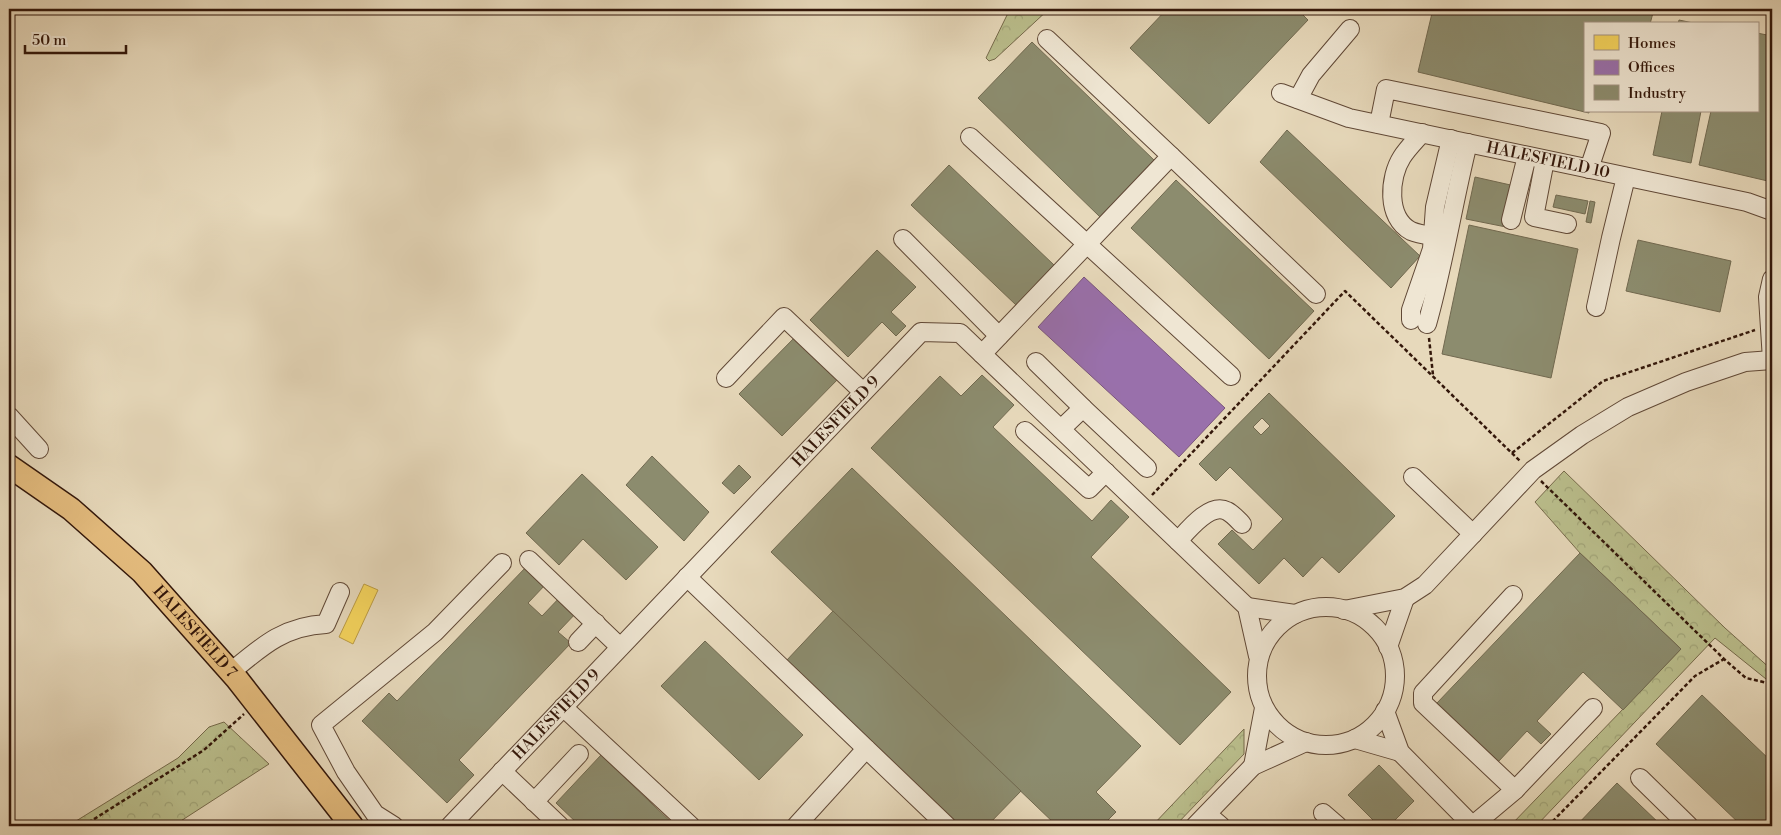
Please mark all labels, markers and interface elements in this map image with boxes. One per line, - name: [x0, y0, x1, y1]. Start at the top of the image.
- scale bar: [25, 22, 126, 54]
- legend: [1584, 22, 1758, 112]
- text: 50 m: [32, 31, 66, 50]
- text: Homes: [1628, 34, 1676, 53]
- text: Offices: [1628, 58, 1675, 77]
- text: Industry: [1628, 84, 1687, 103]
- street label: HALESFIELD 10: [1485, 137, 1612, 183]
- street label: HALESFIELD 9: [788, 371, 884, 471]
- street label: HALESFIELD 7: [149, 581, 241, 682]
- street label: HALESFIELD 9: [508, 665, 605, 764]

